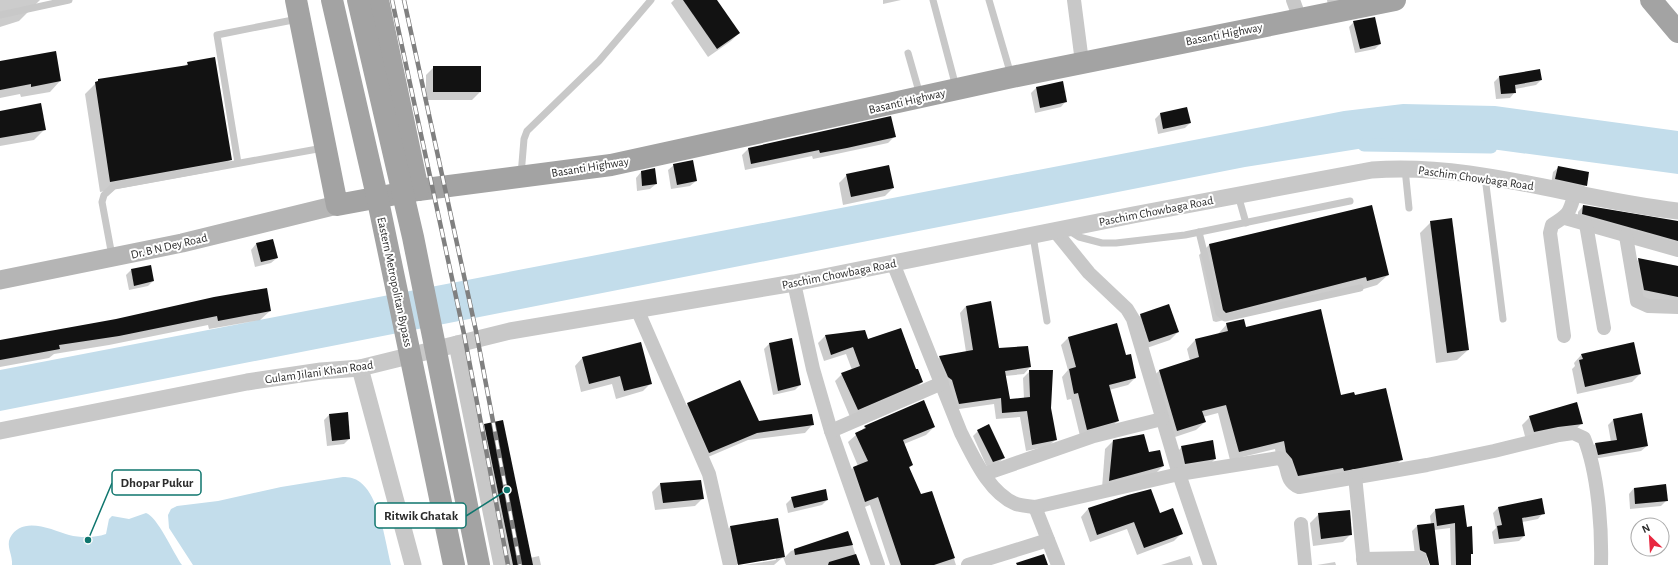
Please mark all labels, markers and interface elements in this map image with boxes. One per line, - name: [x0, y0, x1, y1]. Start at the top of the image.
- street label: Basanti Highway: [1185, 21, 1264, 48]
- street label: Basanti Highway: [868, 86, 947, 117]
- street label: Basanti Highway: [550, 155, 630, 180]
- street label: Paschim Chowbaga Road: [1418, 164, 1534, 192]
- street label: Paschim Chowbaga Road: [1098, 194, 1214, 228]
- street label: Eastern Metropolitan Bypass: [374, 216, 415, 348]
- street label: Dr. B N Dey Road: [130, 231, 209, 262]
- street label: Paschim Chowbaga Road: [781, 257, 897, 291]
- street label: Gulam Jilani Khan Road: [264, 358, 374, 386]
- callout: Dhopar Pukur: [112, 470, 201, 495]
- text: Dhopar Pukur: [121, 477, 194, 490]
- callout: Ritwik Ghatak: [375, 503, 466, 528]
- text: Ritwik Ghatak: [384, 510, 459, 523]
- north arrow: [1630, 517, 1670, 557]
- text: N: [1640, 522, 1652, 535]

